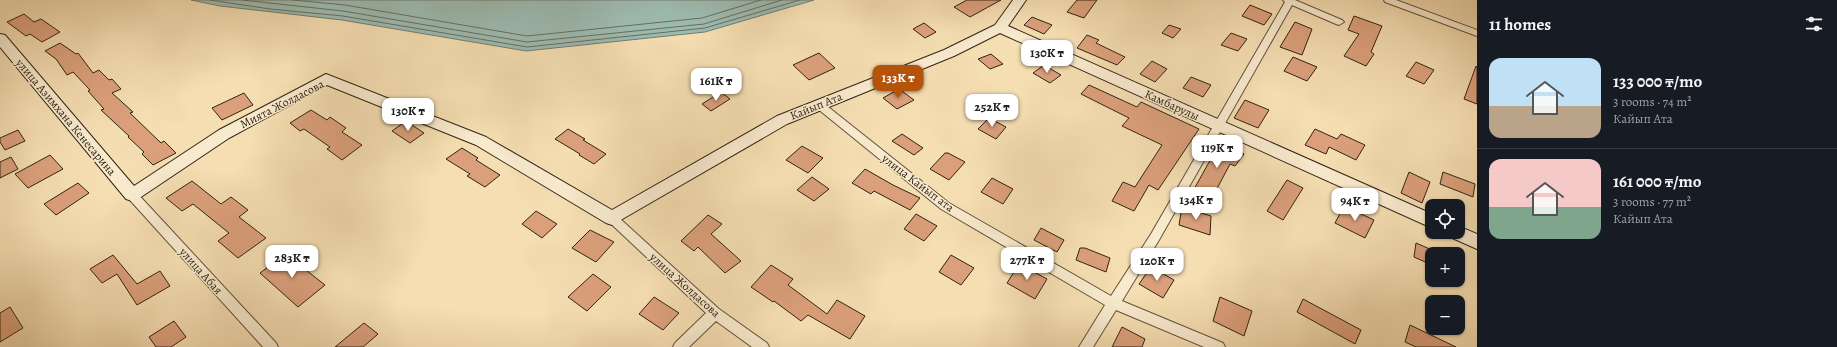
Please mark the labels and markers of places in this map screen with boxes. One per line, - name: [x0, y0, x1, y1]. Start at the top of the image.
- pin: 130K ₸: [1014, 40, 1080, 74]
- pin: 133K ₸: [865, 65, 931, 99]
- pin: 161K ₸: [683, 68, 749, 102]
- pin: 252K ₸: [959, 94, 1025, 128]
- pin: 130K ₸: [375, 98, 441, 132]
- pin: 119K ₸: [1184, 135, 1250, 169]
- pin: 134K ₸: [1163, 187, 1229, 221]
- pin: 94K ₸: [1327, 188, 1383, 222]
- pin: 283K ₸: [259, 245, 325, 279]
- pin: 277K ₸: [994, 247, 1060, 281]
- pin: 120K ₸: [1124, 248, 1190, 282]

